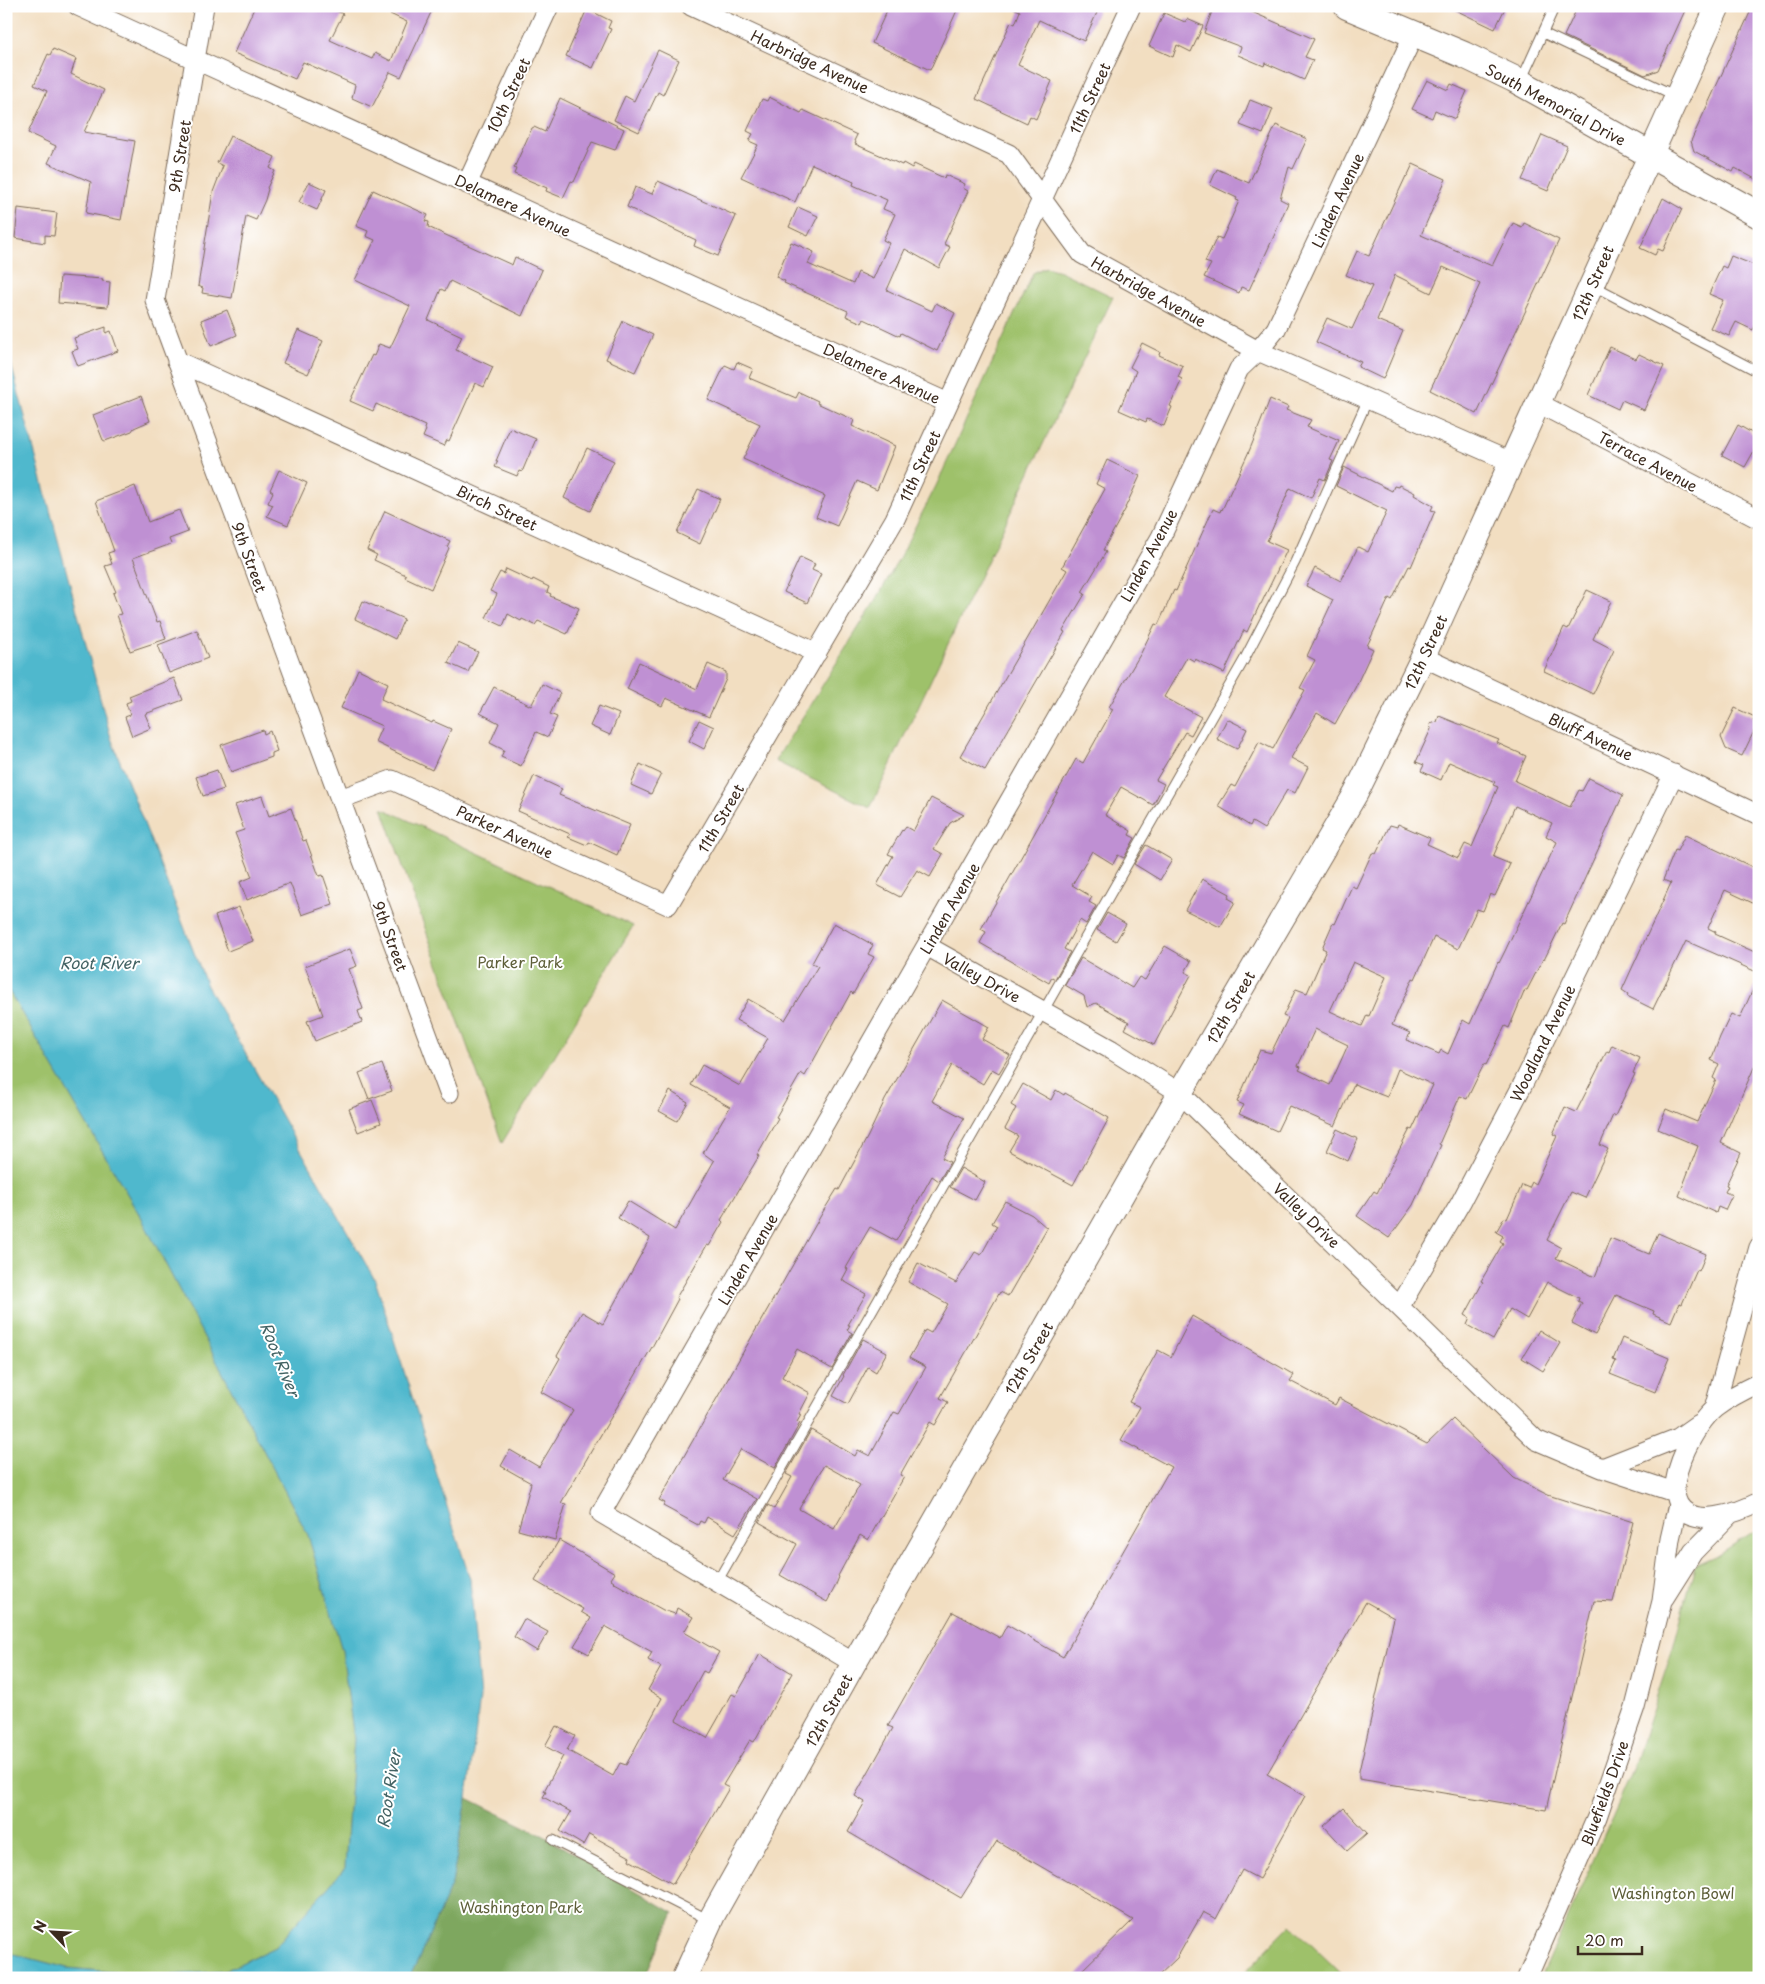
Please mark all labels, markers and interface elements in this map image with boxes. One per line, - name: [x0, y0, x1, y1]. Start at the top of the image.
- street label: Harbridge Avenue: [747, 24, 873, 98]
- street label: 10th Street: [481, 54, 535, 136]
- street label: South Memorial Drive: [1482, 57, 1630, 151]
- street label: 11th Street: [1062, 58, 1116, 138]
- street label: 9th Street: [162, 118, 196, 194]
- street label: Linden Avenue: [1305, 149, 1369, 251]
- street label: Delamere Avenue: [451, 168, 575, 242]
- street label: 12th Street: [1565, 241, 1619, 325]
- street label: Harbridge Avenue: [1087, 250, 1211, 332]
- street label: Delamere Avenue: [820, 337, 944, 409]
- street label: Terrace Avenue: [1594, 425, 1702, 497]
- street label: 11th Street: [892, 426, 946, 506]
- street label: Birch Street: [453, 478, 541, 536]
- street label: Linden Avenue: [1114, 504, 1182, 606]
- street label: 9th Street: [227, 519, 273, 595]
- street label: 12th Street: [1398, 611, 1452, 693]
- street label: Bluff Avenue: [1545, 706, 1637, 766]
- street label: 11th Street: [691, 779, 749, 857]
- street label: Parker Avenue: [453, 799, 557, 863]
- street label: Linden Avenue: [913, 858, 985, 958]
- street label: 9th Street: [368, 898, 414, 974]
- street label: Valley Drive: [939, 946, 1025, 1008]
- water label: Root River: [60, 950, 141, 974]
- park label: Parker Park: [477, 950, 563, 973]
- street label: 12th Street: [1200, 966, 1260, 1048]
- street label: Woodland Avenue: [1504, 980, 1580, 1106]
- street label: Valley Drive: [1268, 1177, 1346, 1253]
- street label: Linden Avenue: [711, 1209, 783, 1309]
- street label: 12th Street: [998, 1317, 1058, 1399]
- water label: Root River: [255, 1318, 308, 1402]
- street label: 12th Street: [798, 1669, 858, 1751]
- street label: Bluefields Drive: [1574, 1737, 1634, 1849]
- water label: Root River: [370, 1746, 406, 1830]
- park label: Washington Bowl: [1611, 1881, 1735, 1904]
- park label: Washington Park: [460, 1895, 582, 1918]
- north arrow: [28, 1906, 78, 1956]
- text: N: [28, 1917, 52, 1936]
- scale bar: [1578, 1924, 1641, 1956]
- text: 20 m: [1585, 1928, 1624, 1951]

